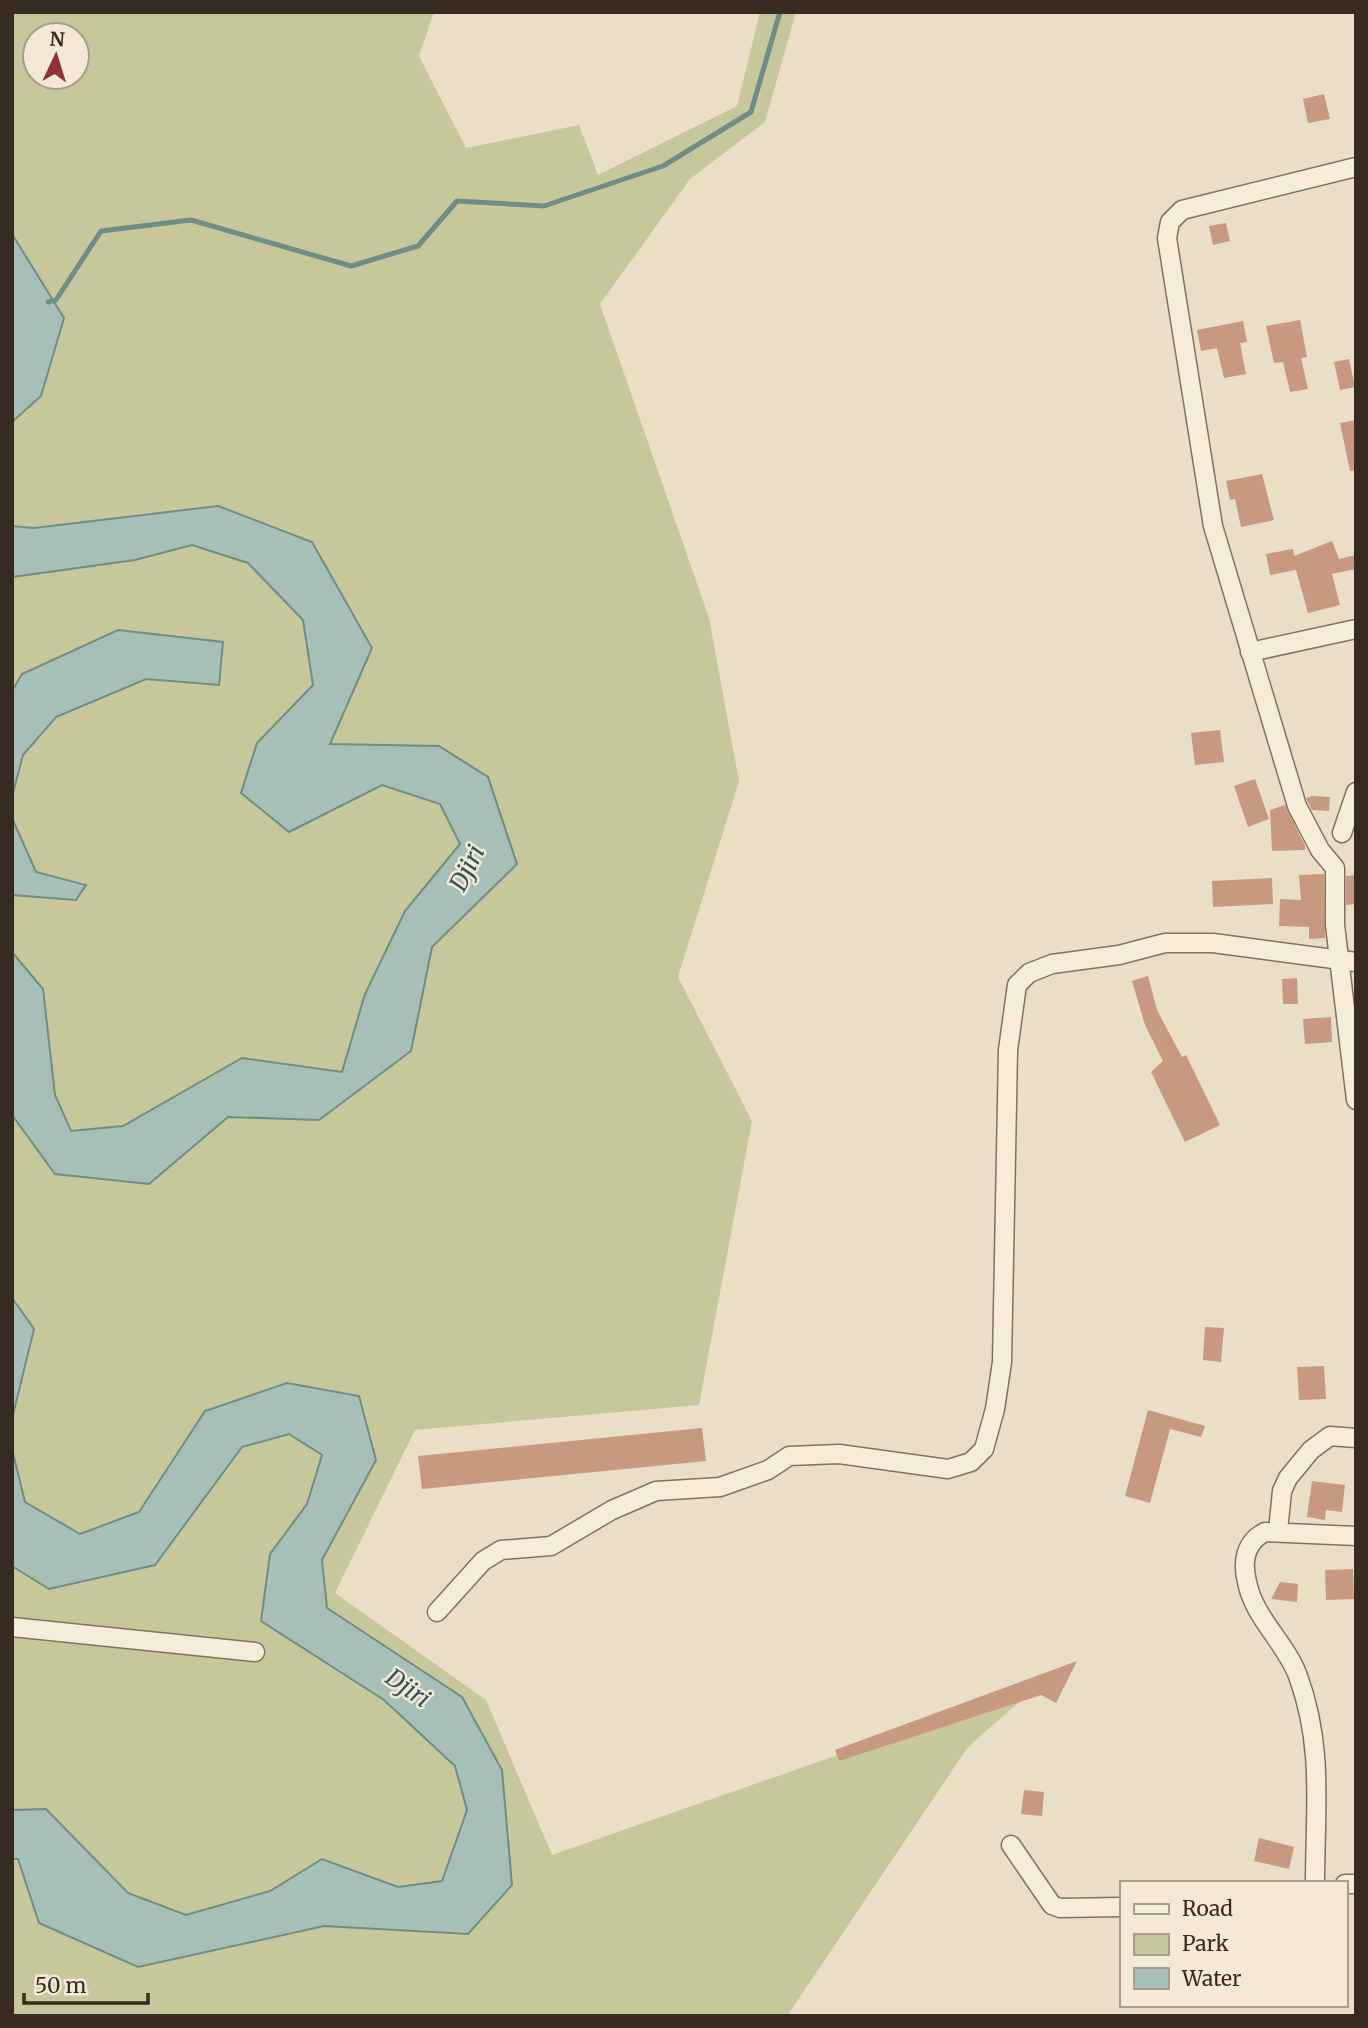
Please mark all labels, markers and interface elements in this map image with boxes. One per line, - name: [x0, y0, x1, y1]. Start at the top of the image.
- north arrow: [21, 21, 91, 91]
- text: N: [49, 27, 66, 52]
- water label: Djiri: [442, 840, 492, 897]
- water label: Djiri: [379, 1661, 436, 1714]
- legend: [1120, 1881, 1347, 2007]
- text: Road: [1182, 1895, 1233, 1922]
- text: Park: [1182, 1930, 1229, 1957]
- scale bar: [24, 1962, 149, 2006]
- text: Water: [1181, 1965, 1241, 1992]
- text: 50 m: [35, 1972, 86, 1999]

